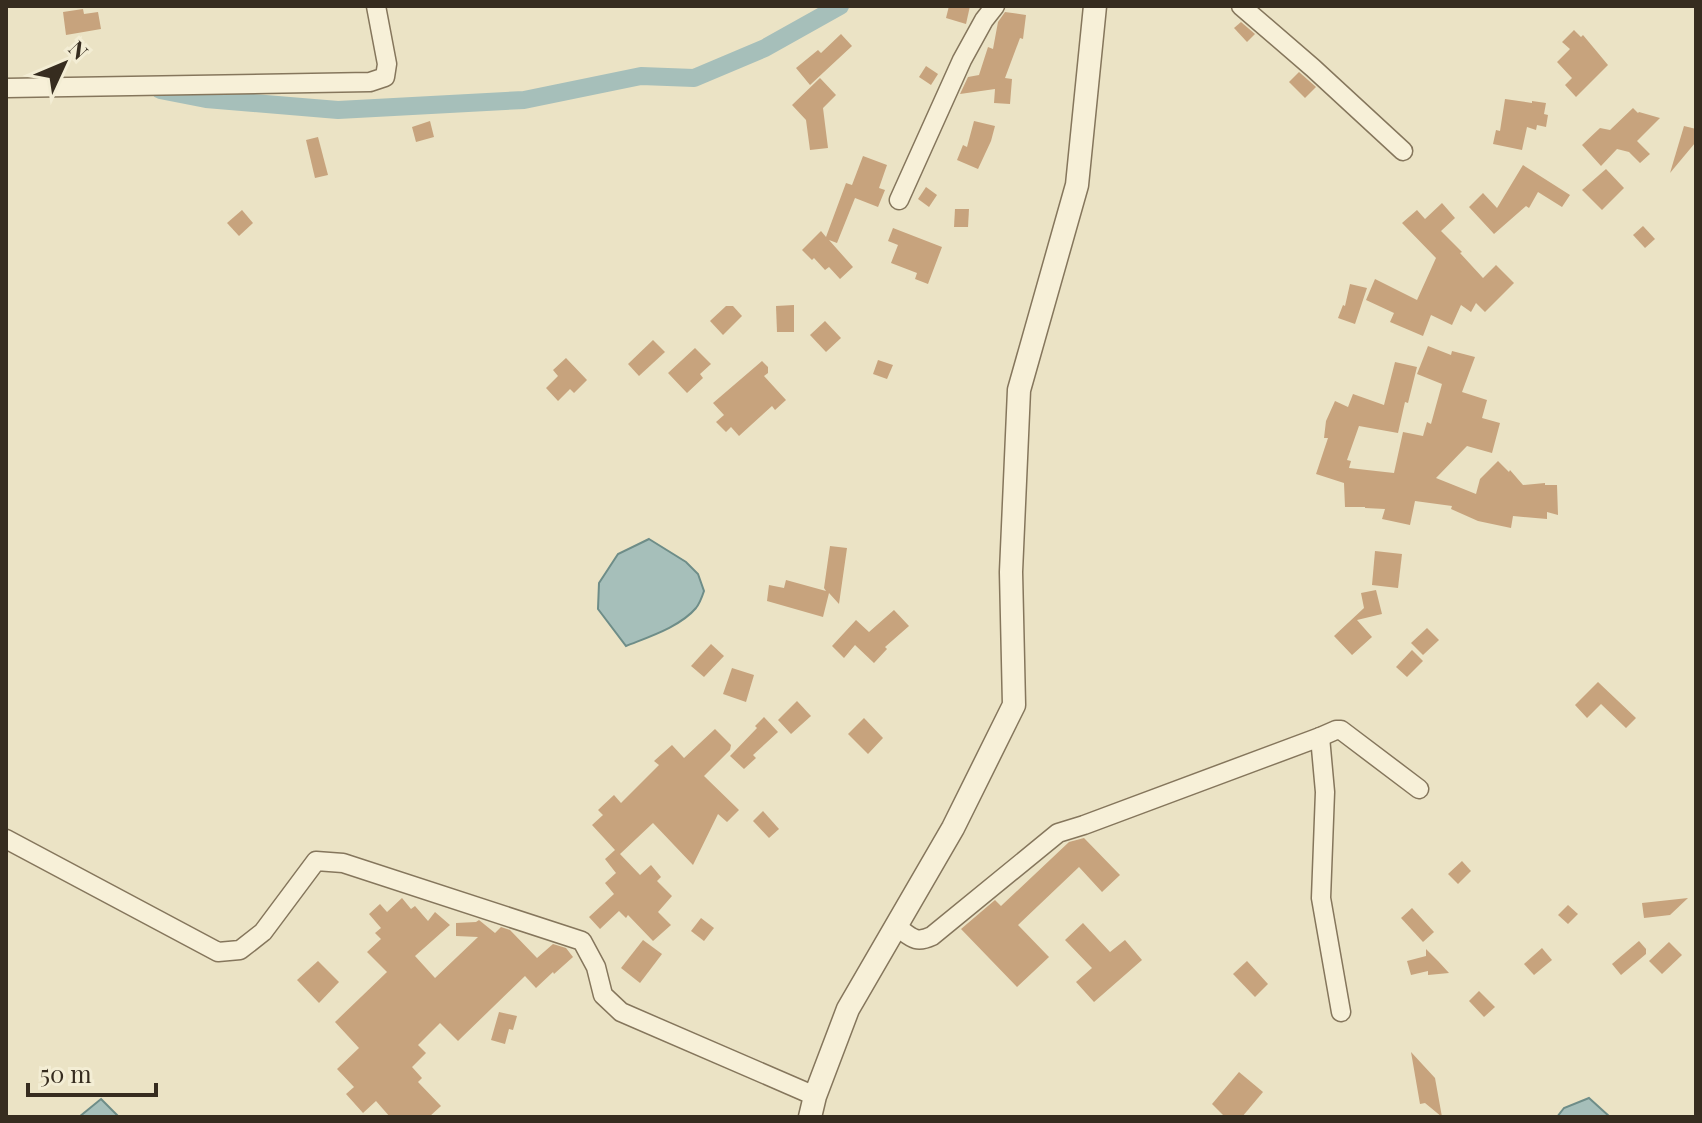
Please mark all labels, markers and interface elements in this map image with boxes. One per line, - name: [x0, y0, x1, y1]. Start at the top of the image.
- north arrow: [24, 24, 104, 104]
- text: N: [63, 33, 95, 66]
- scale bar: [28, 1047, 156, 1097]
- text: 50 m: [40, 1057, 92, 1089]

